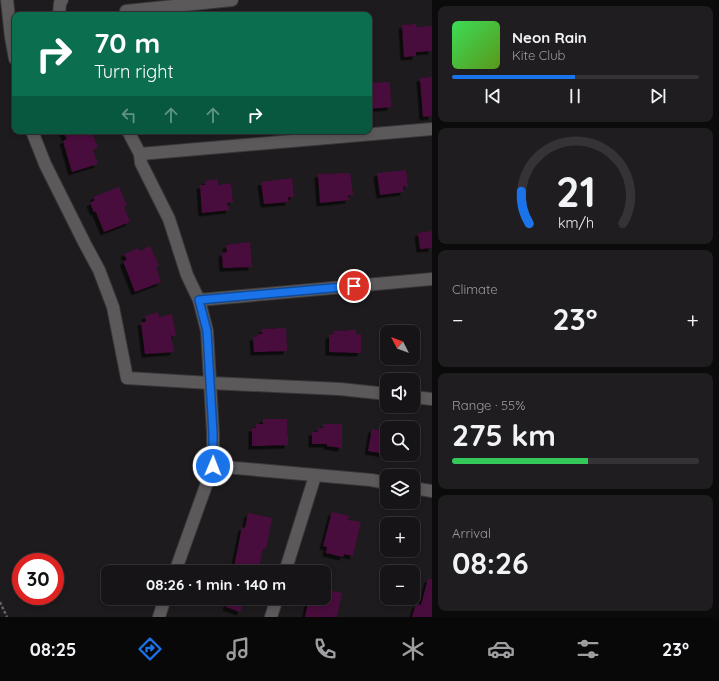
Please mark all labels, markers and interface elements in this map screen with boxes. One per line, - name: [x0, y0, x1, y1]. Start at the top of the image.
- text: 70 m: [94, 25, 160, 60]
- icon: right: [28, 28, 80, 80]
- text: Neon Rain: [512, 28, 587, 47]
- text: Kite Club: [512, 47, 565, 63]
- text: Turn right: [94, 60, 174, 83]
- icon: previous: [482, 85, 504, 107]
- icon: pause: [564, 85, 586, 107]
- icon: next: [647, 85, 669, 107]
- icon: left: [118, 104, 140, 126]
- icon: ahead: [160, 104, 182, 126]
- icon: ahead: [202, 104, 224, 126]
- icon: right: [244, 104, 266, 126]
- text: 21: [556, 165, 595, 217]
- text: km/h: [557, 214, 594, 232]
- pin: [337, 269, 371, 303]
- icon: arrive: [343, 275, 365, 297]
- text: Climate: [452, 281, 498, 297]
- text: 23°: [553, 300, 598, 338]
- text: −: [452, 306, 463, 334]
- text: +: [687, 306, 699, 334]
- north arrow: [380, 325, 420, 365]
- map controls: [380, 325, 420, 605]
- button: sound: [380, 373, 420, 413]
- text: Range · 55%: [452, 397, 525, 413]
- text: 275 km: [452, 416, 556, 454]
- button: search: [380, 421, 420, 461]
- position arrow: [192, 445, 234, 487]
- button: layers: [380, 469, 420, 509]
- button: +: [380, 517, 420, 557]
- text: Arrival: [452, 525, 491, 541]
- text: 08:26: [452, 544, 529, 582]
- speed limit sign: 30: [12, 553, 64, 605]
- button: −: [380, 565, 420, 605]
- text: 08:26 · 1 min · 140 m: [146, 575, 286, 594]
- icon: directions: [136, 635, 164, 663]
- icon: music: [224, 635, 252, 663]
- icon: phone: [311, 635, 339, 663]
- icon: climate: [399, 635, 427, 663]
- icon: car: [487, 635, 515, 663]
- icon: filters: [574, 635, 602, 663]
- text: 08:25: [30, 638, 76, 661]
- text: 23°: [662, 638, 689, 661]

